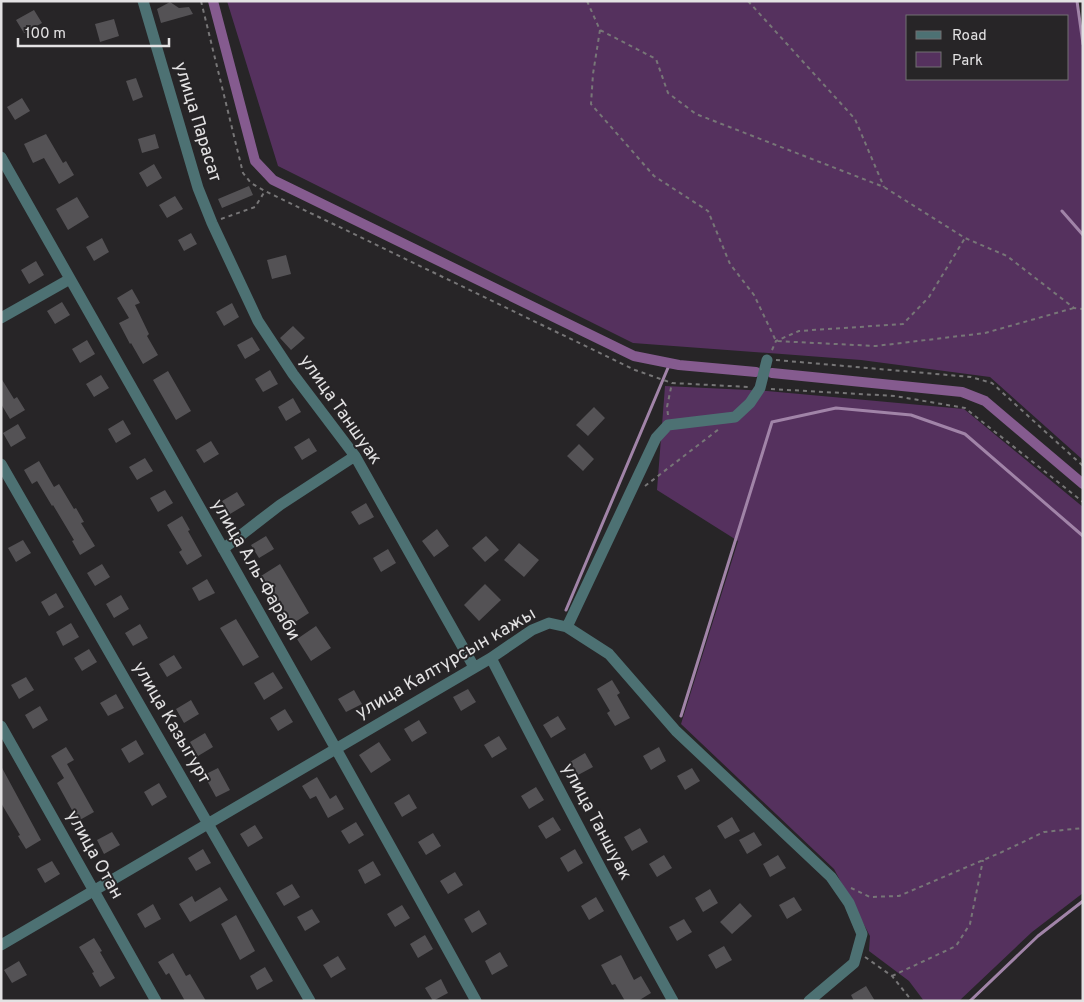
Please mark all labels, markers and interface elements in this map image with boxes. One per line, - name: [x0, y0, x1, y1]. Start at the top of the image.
- scale bar: [18, 15, 169, 47]
- legend: [906, 15, 1069, 80]
- text: 100 m: [25, 25, 66, 44]
- text: Road: [952, 27, 987, 46]
- text: Park: [952, 52, 983, 71]
- street label: улица Парасат: [168, 59, 226, 185]
- street label: улица Таншуак: [294, 351, 386, 469]
- street label: улица Аль-Фараби: [205, 495, 305, 645]
- street label: улица Калтурсын кажы: [352, 603, 540, 725]
- street label: улица Казыгурт: [127, 658, 215, 788]
- street label: улица Таншуак: [556, 760, 636, 884]
- street label: улица Отан: [60, 807, 128, 903]

